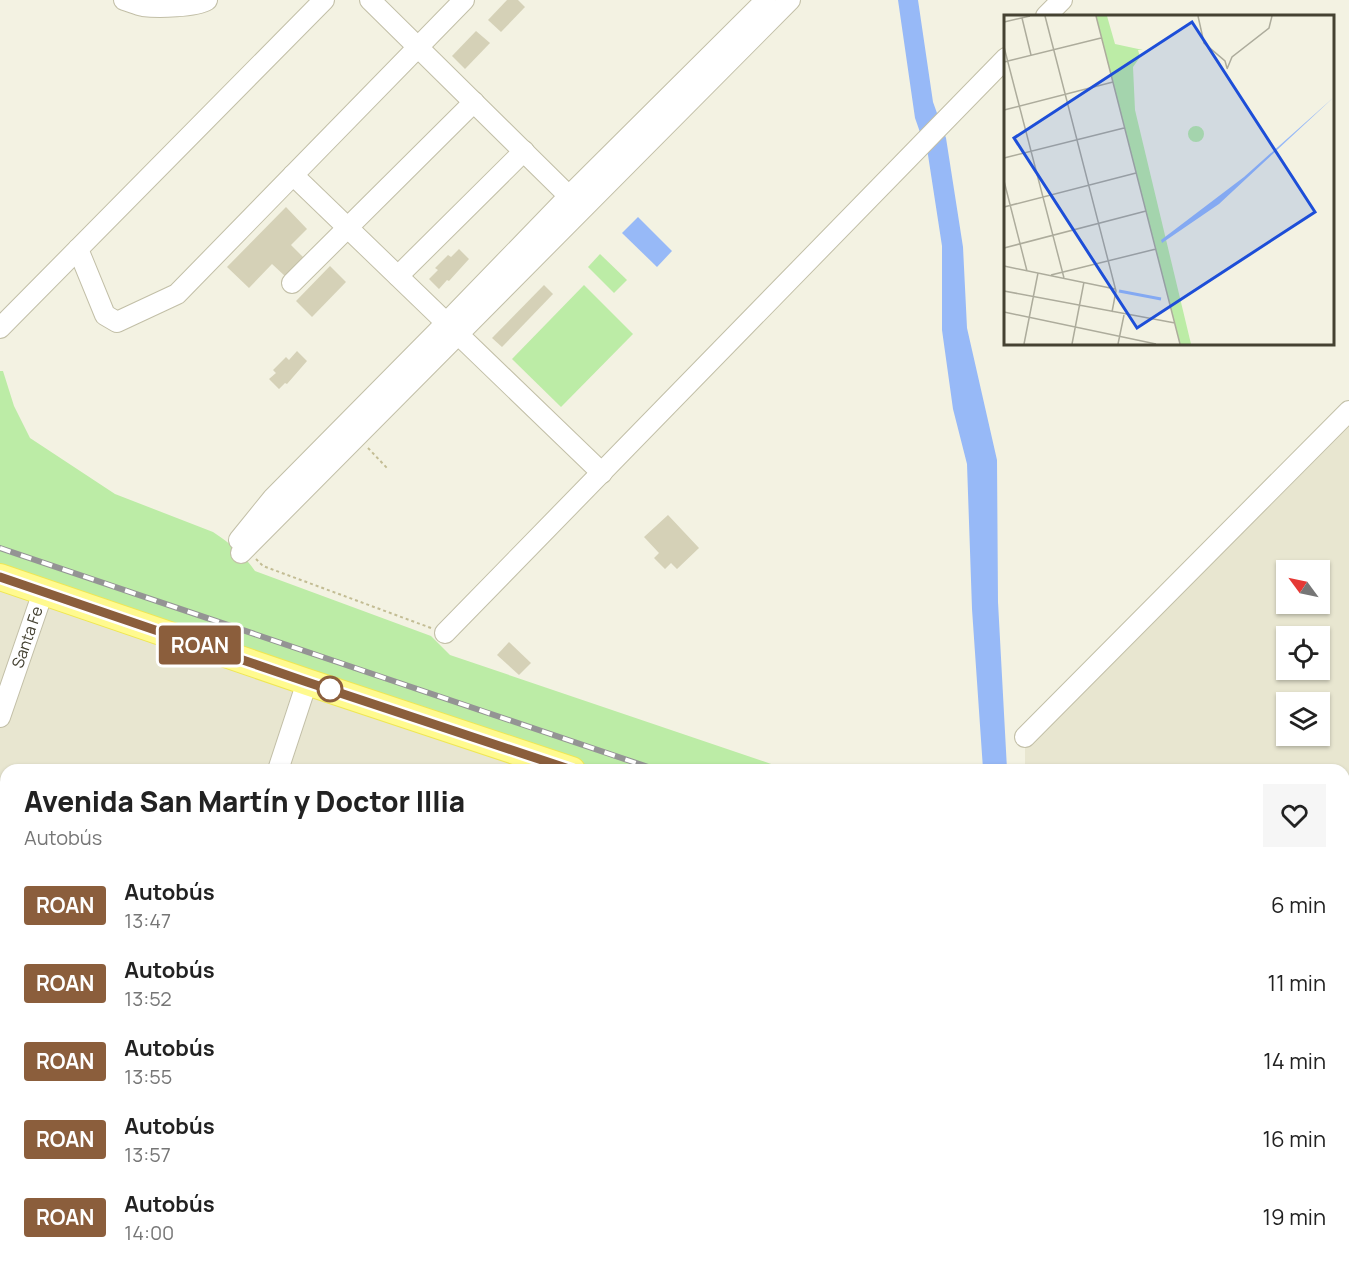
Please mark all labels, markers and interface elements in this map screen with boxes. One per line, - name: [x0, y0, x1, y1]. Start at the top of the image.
- inset map: [1004, 15, 1334, 345]
- north arrow: [1276, 560, 1330, 614]
- map controls: [1276, 560, 1330, 746]
- street label: Santa Fe: [6, 603, 48, 671]
- line badge: ROAN: [158, 626, 242, 664]
- button: locate: [1276, 626, 1330, 680]
- text: ROAN: [171, 631, 229, 659]
- unlabelled marker: [317, 676, 343, 702]
- button: layers: [1276, 692, 1330, 746]
- text: Avenida San Martín y Doctor Illia: [24, 782, 465, 820]
- button: heart: [1263, 784, 1326, 847]
- text: Autobús: [24, 824, 102, 851]
- text: Autobús: [124, 877, 215, 907]
- text: 6 min: [1271, 890, 1326, 920]
- text: ROAN: [36, 891, 94, 919]
- text: 13:47: [124, 907, 171, 934]
- text: Autobús: [124, 955, 215, 985]
- text: 11 min: [1268, 968, 1326, 998]
- text: ROAN: [36, 969, 94, 997]
- text: 13:52: [124, 985, 172, 1012]
- text: Autobús: [124, 1033, 215, 1063]
- text: 14 min: [1263, 1046, 1326, 1076]
- text: ROAN: [36, 1047, 94, 1075]
- text: 13:55: [124, 1063, 172, 1090]
- text: Autobús: [124, 1111, 215, 1141]
- text: 16 min: [1263, 1124, 1326, 1154]
- text: ROAN: [36, 1125, 94, 1153]
- text: 13:57: [124, 1141, 171, 1168]
- text: Autobús: [124, 1189, 215, 1219]
- text: 19 min: [1263, 1202, 1326, 1232]
- text: ROAN: [36, 1203, 94, 1231]
- text: 14:00: [124, 1219, 174, 1246]

